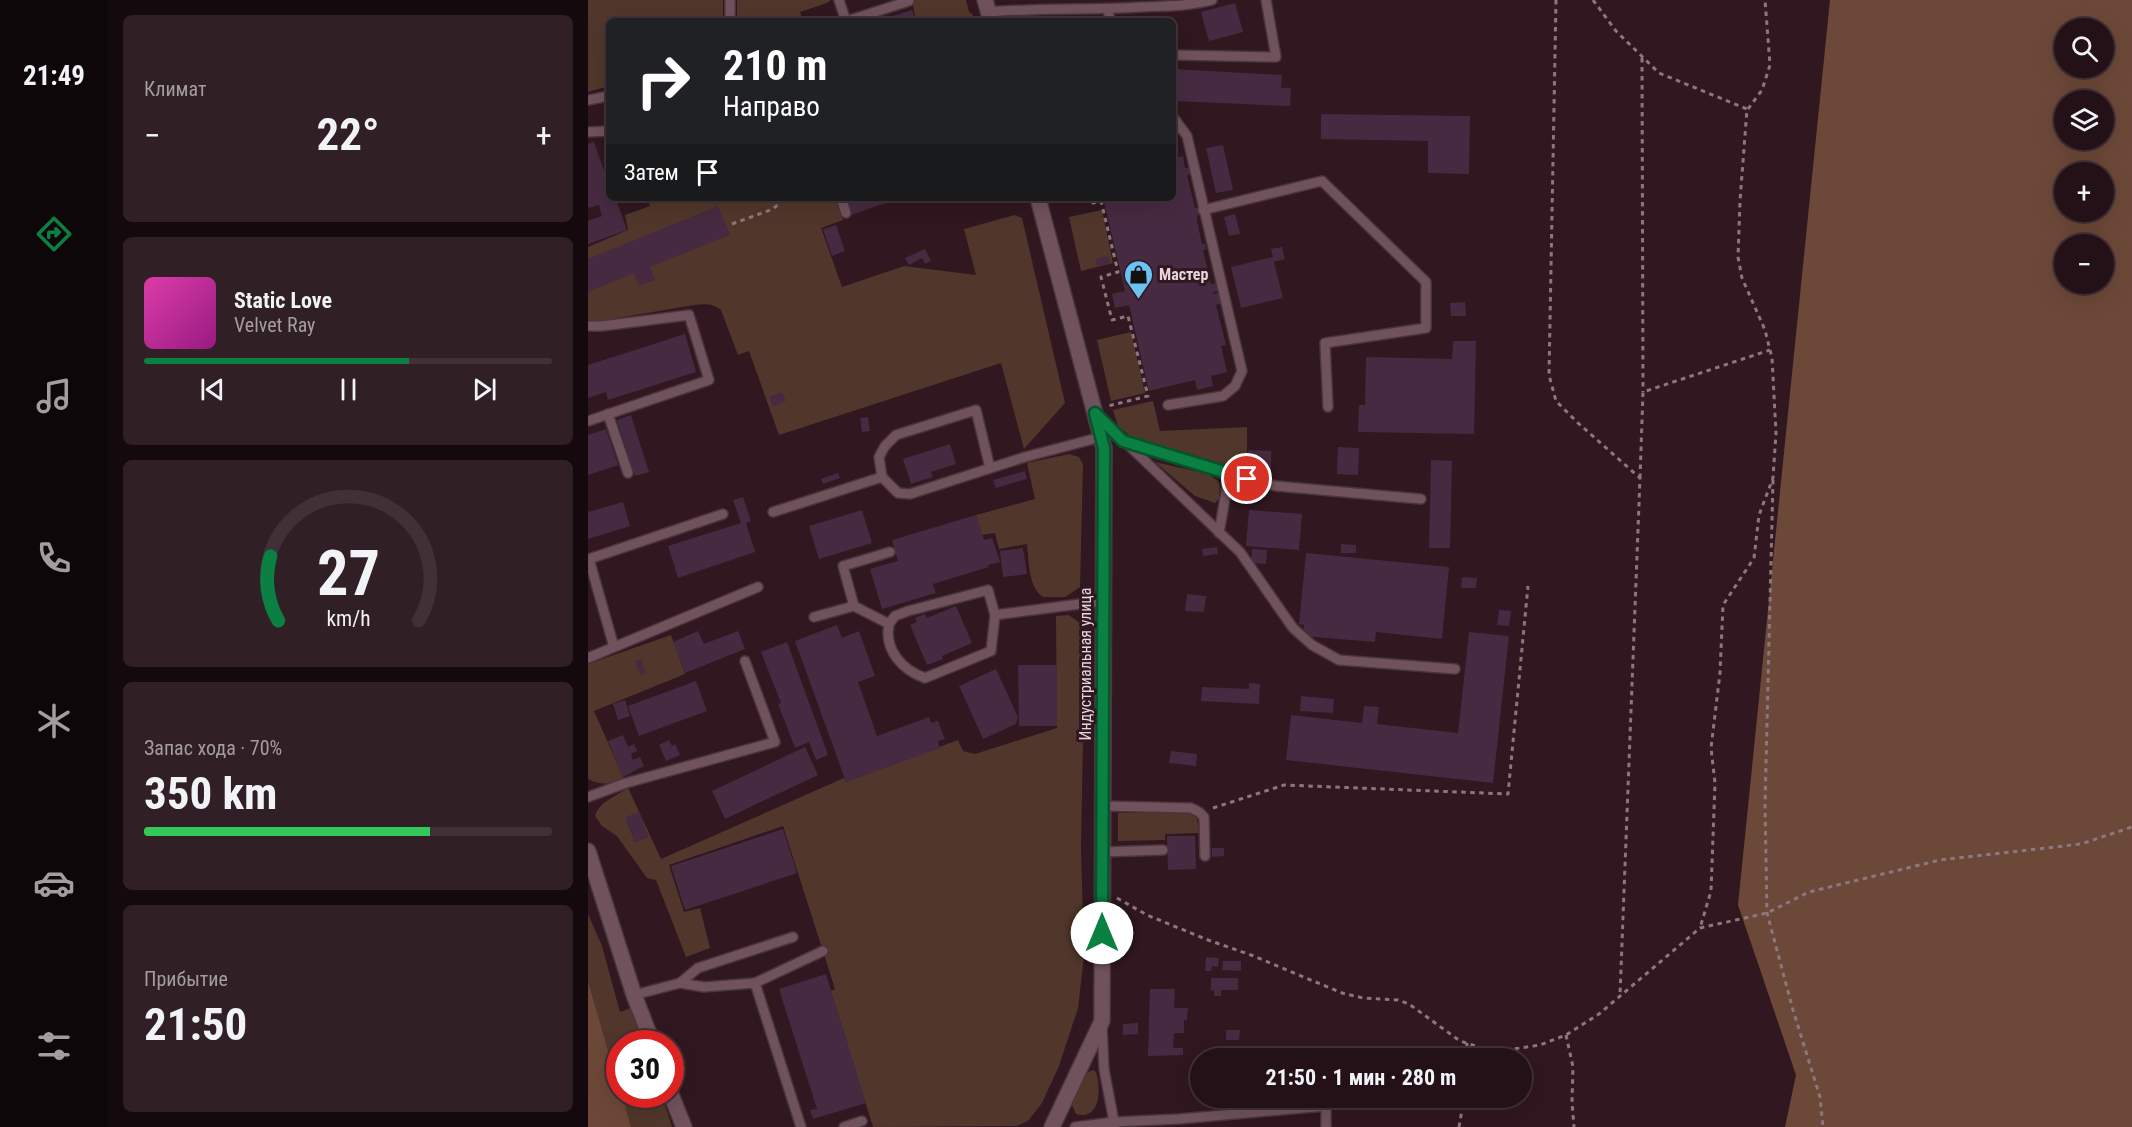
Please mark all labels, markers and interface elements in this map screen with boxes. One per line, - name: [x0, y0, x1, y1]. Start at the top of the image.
- map controls: [2054, 18, 2114, 294]
- button: search: [2054, 18, 2114, 78]
- text: 210 m: [723, 41, 828, 90]
- icon: right: [624, 42, 702, 120]
- text: 21:49: [23, 60, 85, 92]
- text: Климат: [144, 77, 206, 101]
- button: layers: [2054, 90, 2114, 150]
- text: Направо: [723, 91, 820, 123]
- text: 22°: [317, 108, 380, 161]
- text: −: [144, 116, 161, 155]
- text: +: [536, 116, 552, 155]
- icon: arrive: [691, 156, 724, 189]
- text: Затем: [624, 160, 679, 185]
- button: +: [2054, 162, 2114, 222]
- icon: directions: [33, 213, 75, 255]
- button: −: [2054, 234, 2114, 294]
- shop icon: Мастер: [1122, 258, 1154, 300]
- place label: Мастер: [1159, 265, 1208, 284]
- text: Static Love: [234, 288, 332, 313]
- text: Velvet Ray: [234, 313, 315, 337]
- icon: previous: [196, 373, 229, 406]
- icon: pause: [332, 373, 365, 406]
- icon: next: [468, 373, 501, 406]
- icon: music: [33, 375, 75, 417]
- pin: [1221, 453, 1272, 504]
- icon: arrive: [1230, 462, 1263, 495]
- icon: phone: [33, 537, 75, 579]
- text: 27: [316, 537, 380, 610]
- street label: Индустриальная улица: [1076, 588, 1095, 740]
- text: km/h: [326, 606, 370, 631]
- icon: climate: [33, 700, 75, 742]
- text: Запас хода · 70%: [144, 736, 282, 760]
- text: 350 km: [144, 767, 277, 820]
- icon: car: [33, 862, 75, 904]
- position arrow: [1070, 901, 1134, 965]
- text: Прибытие: [144, 967, 228, 991]
- text: 21:50: [144, 998, 247, 1051]
- icon: filters: [33, 1025, 75, 1067]
- speed limit sign: 30: [606, 1030, 684, 1108]
- text: 21:50 · 1 мин · 280 m: [1266, 1065, 1456, 1090]

